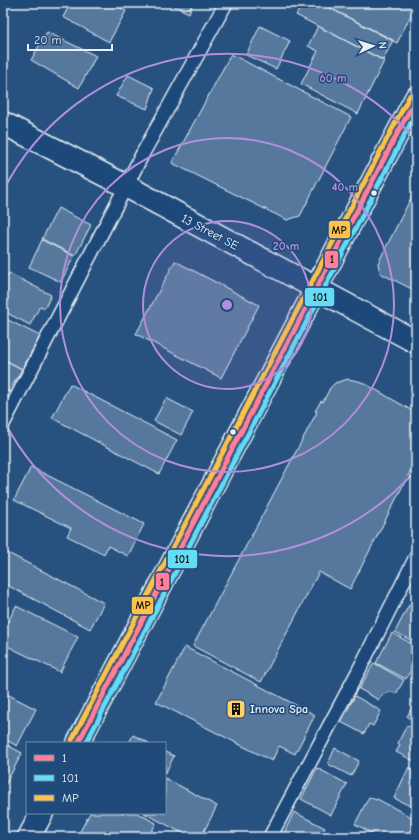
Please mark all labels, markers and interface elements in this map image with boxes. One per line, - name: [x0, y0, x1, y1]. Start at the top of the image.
- scale bar: [28, 26, 112, 52]
- north arrow: [353, 26, 393, 66]
- text: 20 m: [34, 33, 62, 47]
- text: N: [376, 41, 389, 49]
- text: 60 m: [320, 71, 346, 85]
- text: 40 m: [332, 180, 358, 194]
- unlabelled marker: [369, 188, 379, 198]
- street label: 13 Street SE: [179, 211, 241, 253]
- line badge: MP: [328, 220, 351, 239]
- text: MP: [332, 224, 346, 237]
- text: 20 m: [273, 239, 299, 253]
- line badge: 1: [324, 250, 339, 269]
- text: 1: [330, 253, 334, 266]
- line badge: 101: [304, 287, 335, 307]
- text: 101: [313, 291, 327, 304]
- centre of rings: [220, 298, 234, 312]
- unlabelled marker: [228, 427, 238, 437]
- line badge: 101: [167, 549, 198, 569]
- text: 101: [175, 553, 189, 566]
- line badge: 1: [155, 572, 170, 591]
- text: 1: [160, 576, 164, 589]
- line badge: MP: [131, 596, 154, 615]
- text: MP: [136, 599, 150, 612]
- building icon: Innova Spa: [225, 698, 247, 720]
- place label: Innova Spa: [250, 702, 308, 716]
- legend: [26, 742, 166, 814]
- text: 1: [62, 751, 67, 765]
- text: 101: [62, 771, 79, 785]
- text: MP: [62, 791, 79, 805]

